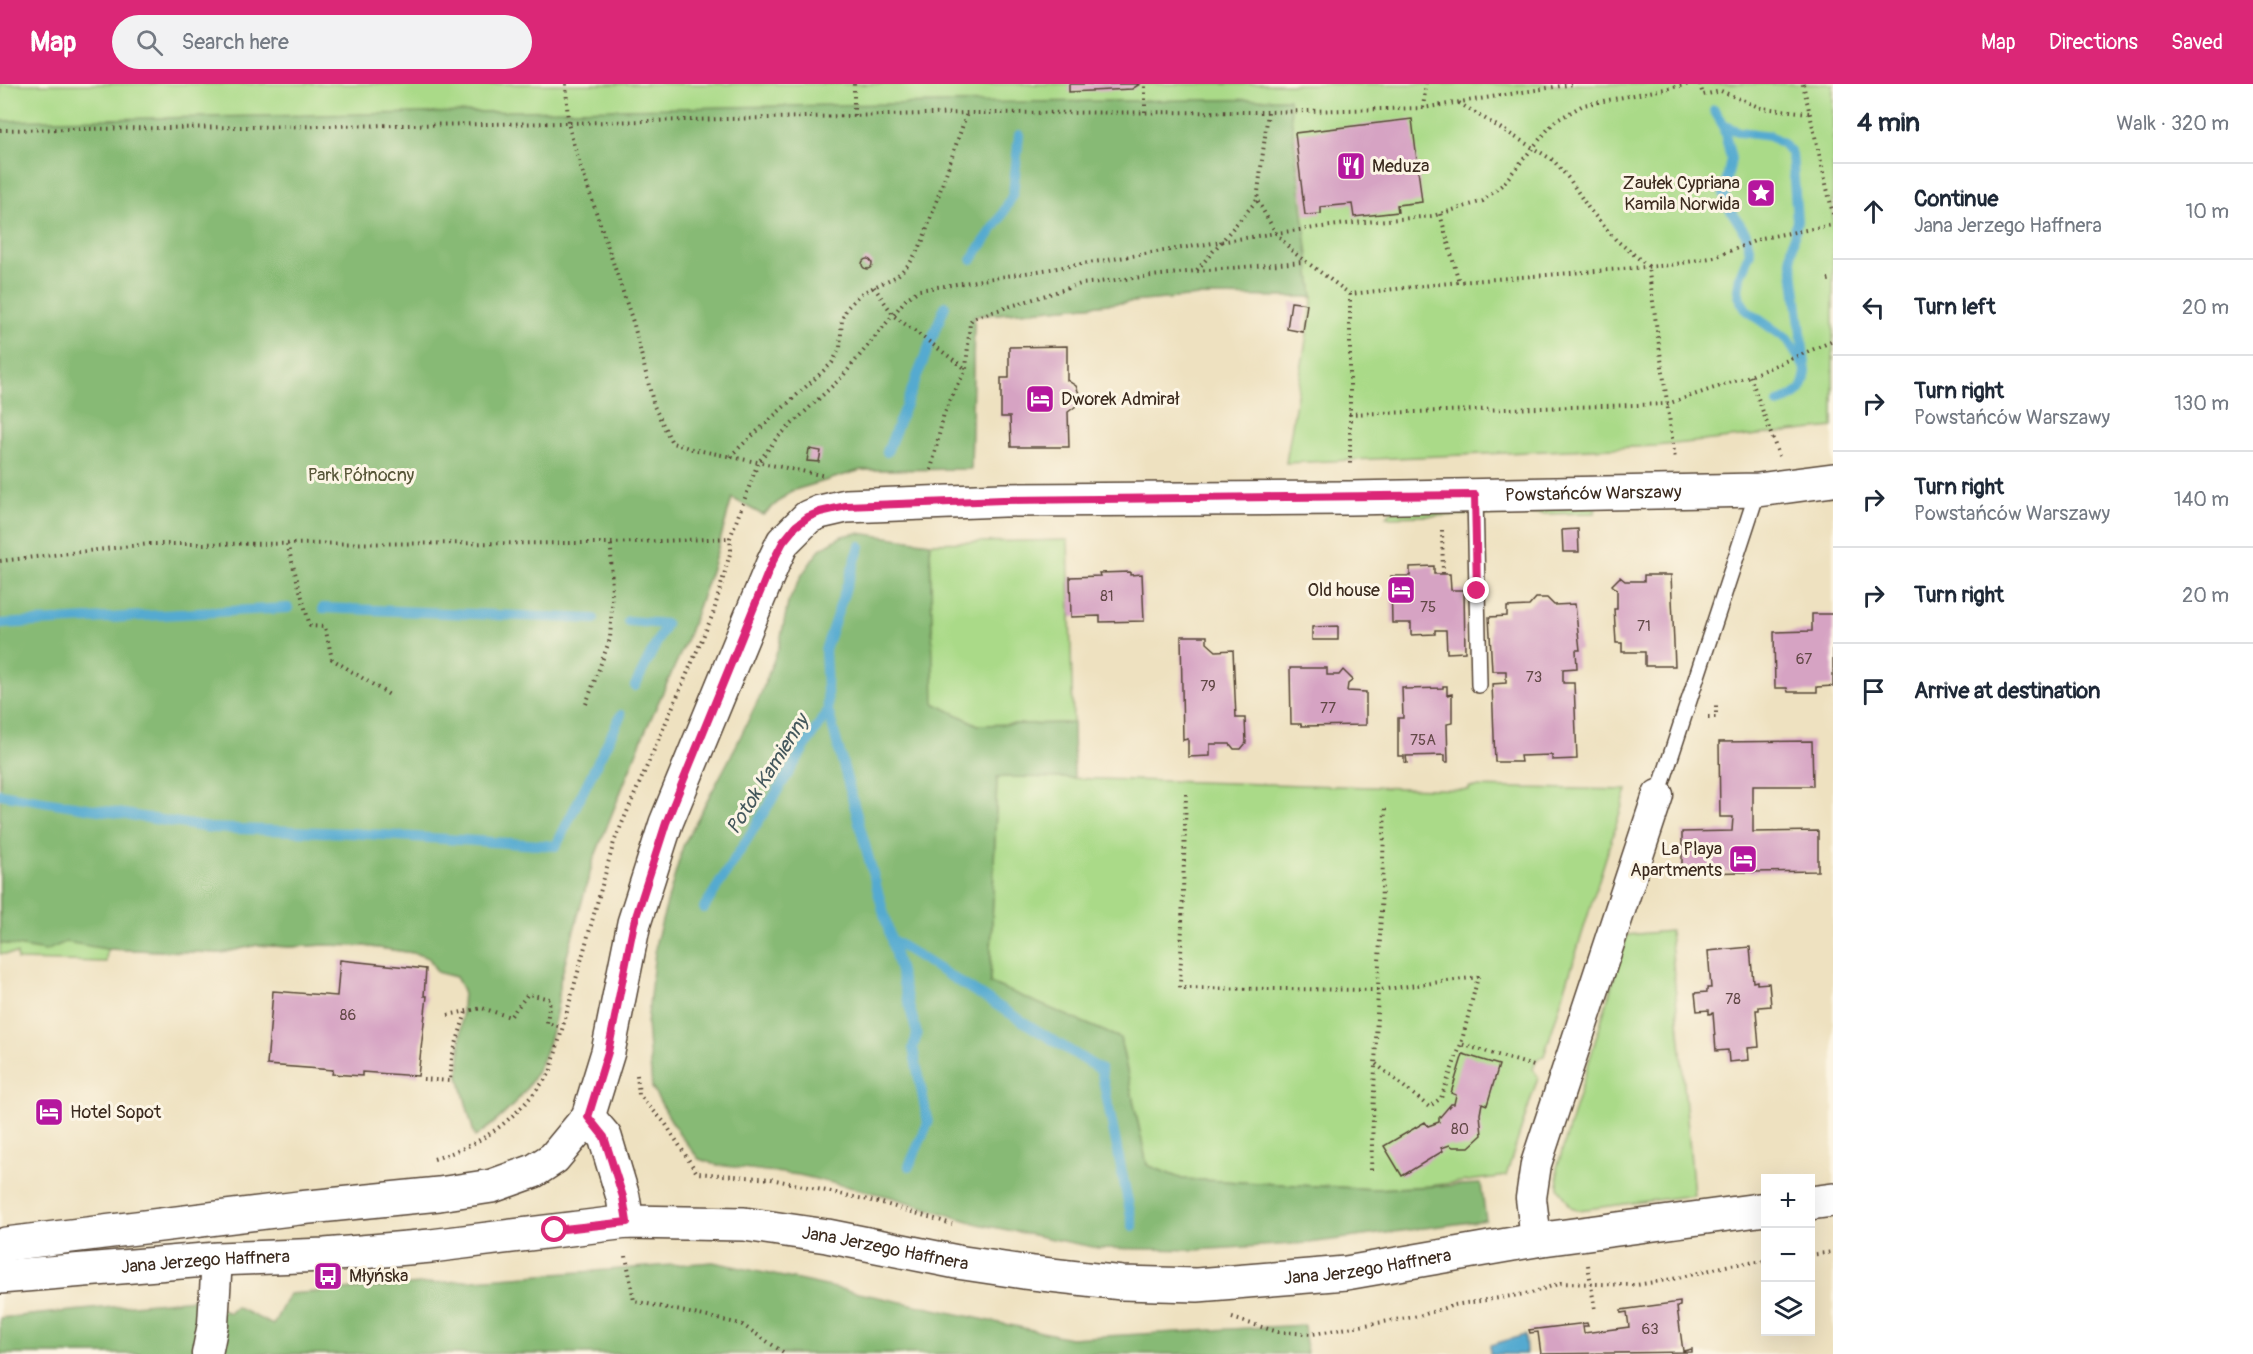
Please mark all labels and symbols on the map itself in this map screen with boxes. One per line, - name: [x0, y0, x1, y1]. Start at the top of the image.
- restaurant icon: Meduza: [1335, 150, 1367, 182]
- place label: Meduza: [1372, 155, 1429, 178]
- place label: Zaułek Cypriana Kamila Norwida: [1623, 172, 1740, 216]
- place icon: Zaułek Cypriana Kamila Norwida: [1745, 177, 1777, 209]
- hotel icon: Dworek Admirał: [1024, 383, 1056, 415]
- place label: Dworek Admirał: [1061, 388, 1180, 411]
- park label: Park Północny: [308, 464, 415, 487]
- street label: Powstańców Warszawy: [1505, 480, 1682, 507]
- hotel icon: Old house: [1385, 574, 1417, 606]
- route end: [1463, 577, 1489, 603]
- place label: Old house: [1307, 579, 1380, 602]
- house number: 81: [1100, 587, 1114, 606]
- house number: 75: [1420, 598, 1436, 617]
- house number: 71: [1637, 617, 1651, 636]
- house number: 67: [1796, 650, 1812, 669]
- house number: 73: [1526, 668, 1542, 687]
- house number: 79: [1200, 677, 1216, 696]
- house number: 77: [1320, 699, 1336, 718]
- water label: Potok Kamienny: [721, 708, 815, 839]
- house number: 75A: [1410, 731, 1436, 750]
- place label: La Playa Apartments: [1630, 838, 1722, 882]
- hotel icon: La Playa Apartments: [1727, 843, 1759, 875]
- house number: 78: [1725, 990, 1741, 1009]
- house number: 86: [340, 1006, 356, 1025]
- hotel icon: Hotel Sopot: [33, 1096, 65, 1128]
- place label: Hotel Sopot: [70, 1101, 162, 1124]
- house number: 80: [1451, 1120, 1469, 1139]
- route start: [541, 1216, 567, 1242]
- street label: Jana Jerzego Haffnera: [800, 1222, 970, 1276]
- street label: Jana Jerzego Haffnera: [1283, 1244, 1453, 1290]
- street label: Jana Jerzego Haffnera: [120, 1245, 290, 1279]
- bus stop icon: Młyńska: [312, 1260, 344, 1292]
- place label: Młyńska: [349, 1265, 408, 1288]
- house number: 63: [1641, 1320, 1659, 1339]

